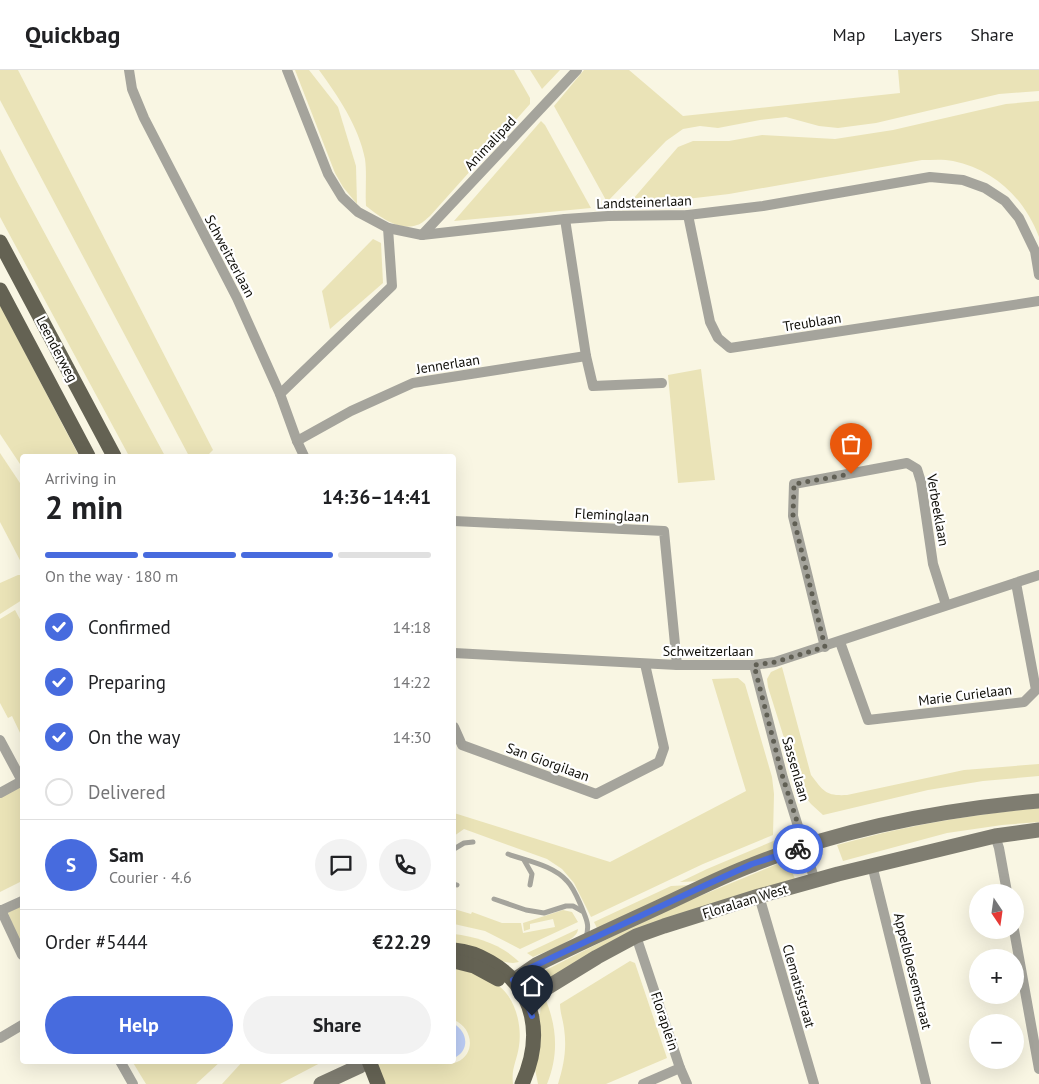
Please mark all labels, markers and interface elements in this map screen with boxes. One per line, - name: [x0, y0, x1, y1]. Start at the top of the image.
- text: Quickbag: [25, 19, 120, 50]
- text: Map: [833, 23, 865, 46]
- text: Layers: [893, 23, 942, 46]
- text: Share: [970, 23, 1014, 46]
- street label: Animalipad: [460, 112, 520, 174]
- street label: Landsteinerlaan: [596, 191, 692, 213]
- street label: Schweitzerlaan: [201, 212, 259, 300]
- street label: Treublaan: [781, 309, 843, 335]
- street label: Leenderweg: [32, 313, 82, 385]
- street label: Jennerlaan: [414, 350, 481, 378]
- pin: [830, 423, 872, 474]
- icon: bag: [837, 430, 865, 458]
- text: Arriving in: [45, 468, 116, 488]
- street label: Verbeeklaan: [923, 472, 953, 548]
- text: 14:36–14:41: [322, 485, 431, 509]
- text: 2 min: [45, 486, 123, 528]
- street label: Fleminglaan: [574, 504, 650, 526]
- text: On the way · 180 m: [45, 566, 178, 586]
- icon: check: [45, 613, 73, 641]
- text: Confirmed: [88, 615, 171, 639]
- text: 14:18: [393, 617, 431, 637]
- street label: Schweitzerlaan: [663, 642, 753, 660]
- icon: check: [45, 668, 73, 696]
- text: Preparing: [88, 670, 166, 694]
- text: 14:22: [393, 672, 431, 692]
- street label: Marie Curielaan: [917, 680, 1013, 710]
- icon: check: [45, 723, 73, 751]
- text: On the way: [88, 725, 180, 749]
- text: 14:30: [393, 727, 431, 747]
- street label: Sassenlaan: [778, 735, 814, 803]
- street label: San Giorgilaan: [504, 739, 592, 785]
- text: Delivered: [88, 780, 166, 804]
- courier: [773, 824, 823, 874]
- icon: bike: [784, 835, 812, 863]
- button: chat: [315, 839, 367, 891]
- button: phone: [379, 839, 431, 891]
- text: Sam: [109, 843, 144, 867]
- text: S: [66, 853, 76, 877]
- text: Courier · 4.6: [109, 867, 192, 887]
- street label: Floralaan West: [700, 879, 790, 923]
- north arrow: [969, 884, 1024, 939]
- map controls: [969, 884, 1024, 1069]
- street label: Appelbloesemstraat: [890, 911, 936, 1031]
- text: Order #5444: [45, 930, 148, 954]
- text: €22.29: [372, 930, 431, 954]
- street label: Clematisstraat: [779, 942, 820, 1030]
- button: +: [969, 949, 1024, 1004]
- pin: [511, 965, 553, 1016]
- icon: home: [518, 972, 546, 1000]
- street label: Floraplein: [647, 989, 683, 1053]
- button: Help: [45, 996, 233, 1054]
- button: Share: [243, 996, 431, 1054]
- button: −: [969, 1014, 1024, 1069]

